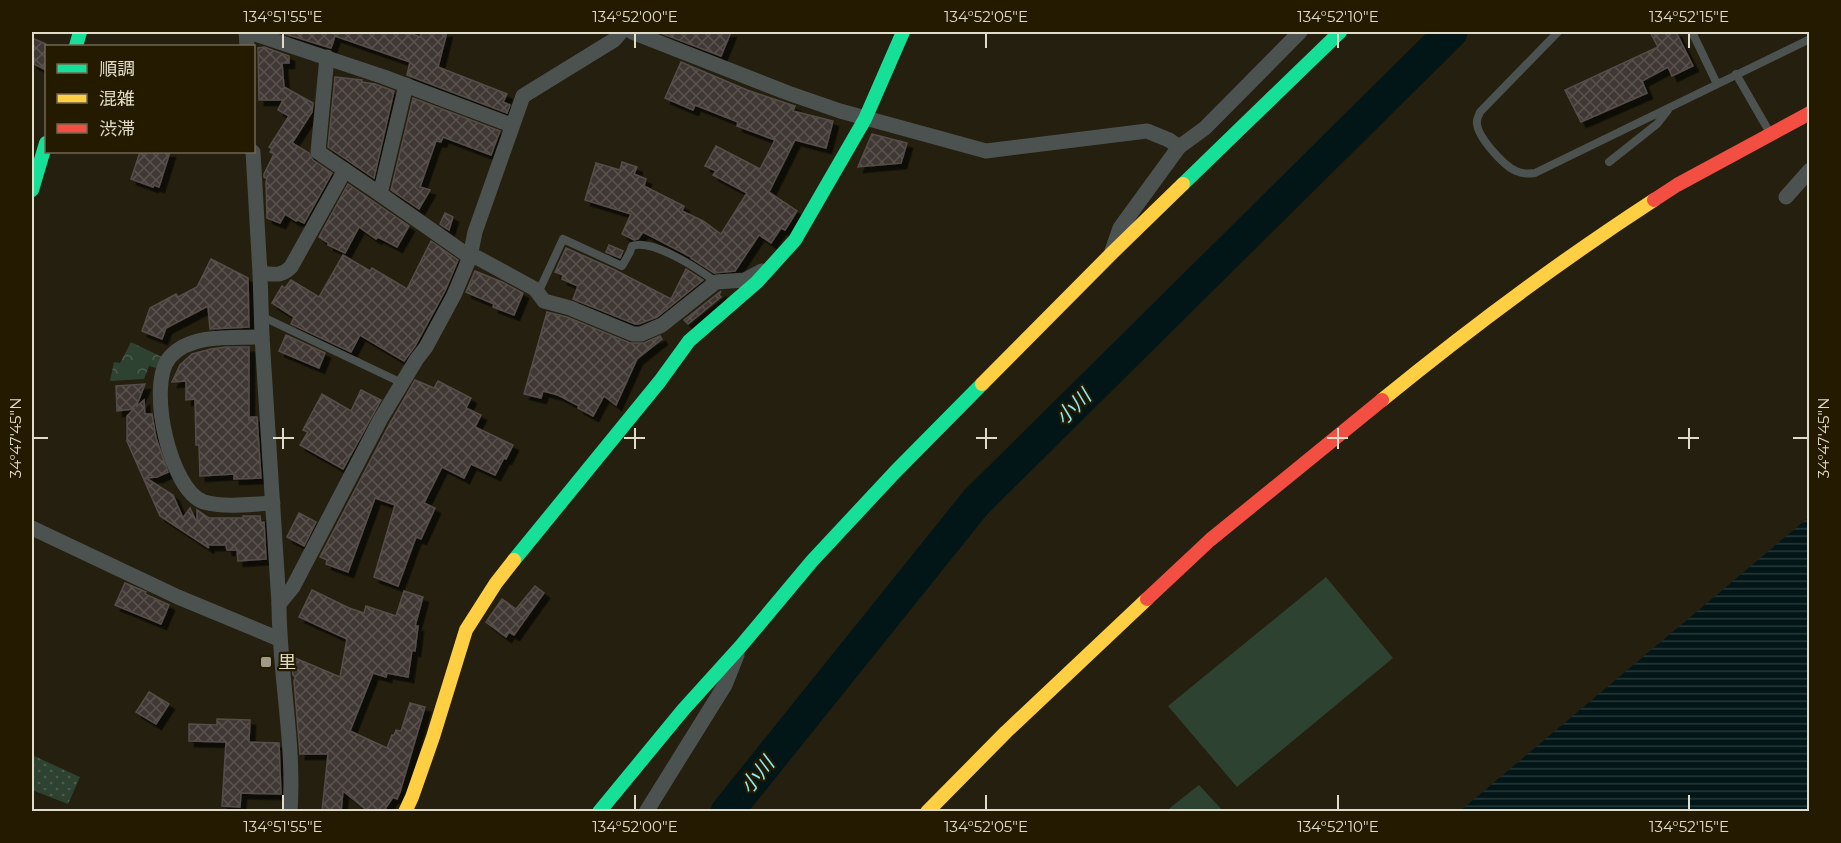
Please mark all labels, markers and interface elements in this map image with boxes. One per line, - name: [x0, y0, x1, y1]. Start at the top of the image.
- text: 134°51'55"E: [243, 7, 323, 26]
- text: 134°52'00"E: [592, 7, 678, 26]
- text: 134°52'05"E: [944, 7, 1028, 26]
- text: 134°52'10"E: [1297, 7, 1379, 26]
- text: 134°52'15"E: [1649, 7, 1729, 26]
- legend: [45, 45, 255, 153]
- text: 順調: [99, 58, 135, 80]
- text: 混雑: [99, 88, 135, 110]
- text: 渋滞: [99, 118, 135, 140]
- water label: 小川: [1050, 383, 1097, 430]
- text: 34°47'45"N: [6, 398, 25, 478]
- text: 34°47'45"N: [1814, 398, 1833, 478]
- place label: 里: [278, 651, 296, 673]
- marker: 里: [259, 655, 273, 669]
- water label: 小川: [735, 750, 780, 798]
- text: 134°51'55"E: [243, 817, 323, 836]
- text: 134°52'00"E: [592, 817, 678, 836]
- text: 134°52'05"E: [944, 817, 1028, 836]
- text: 134°52'10"E: [1297, 817, 1379, 836]
- text: 134°52'15"E: [1649, 817, 1729, 836]

